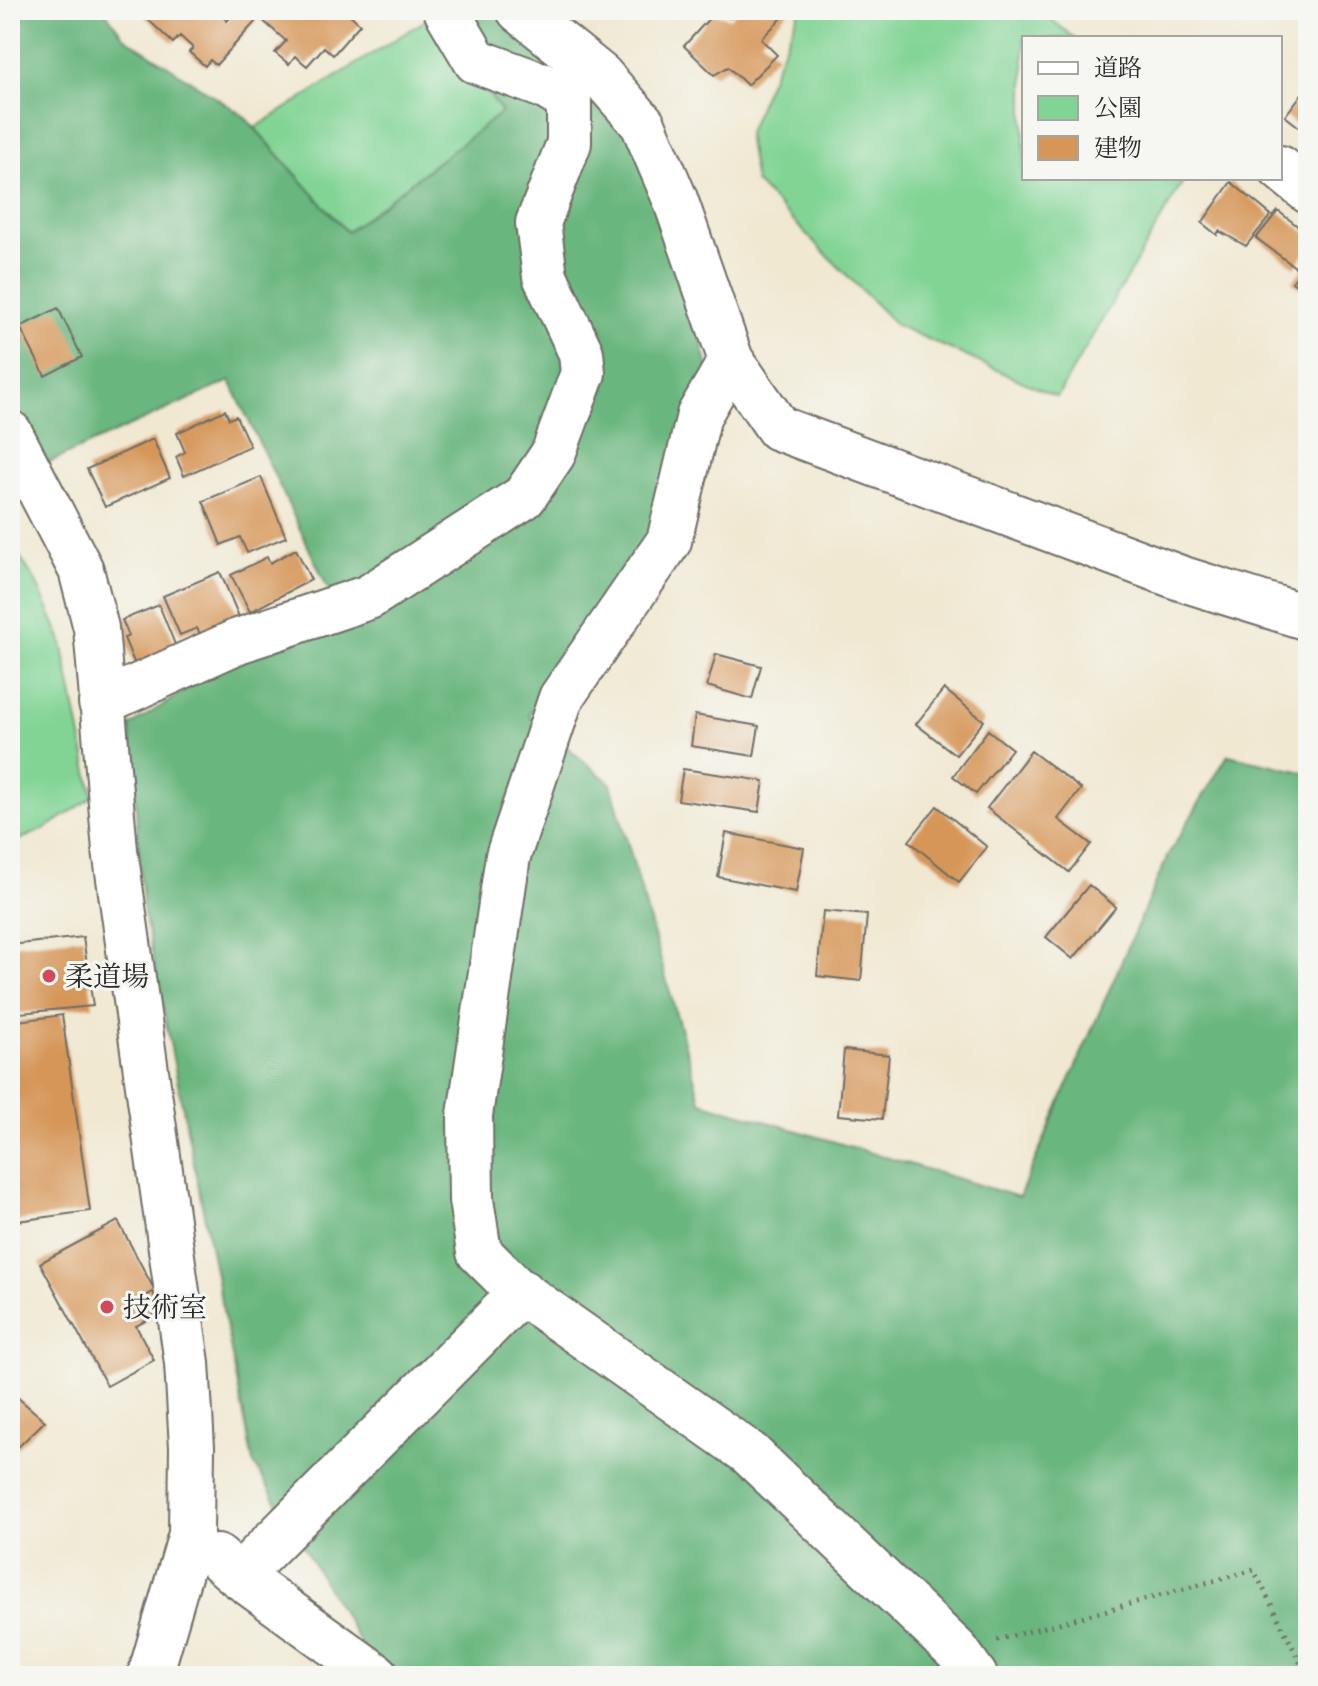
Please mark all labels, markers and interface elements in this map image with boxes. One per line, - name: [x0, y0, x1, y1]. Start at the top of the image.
- legend: [1022, 36, 1282, 180]
- text: 道路: [1094, 52, 1142, 83]
- text: 公園: [1094, 92, 1142, 123]
- text: 建物: [1094, 132, 1142, 163]
- place label: 柔道場: [65, 958, 149, 994]
- marker: 柔道場: [40, 967, 58, 985]
- place label: 技術室: [123, 1289, 207, 1325]
- marker: 技術室: [98, 1298, 116, 1316]

